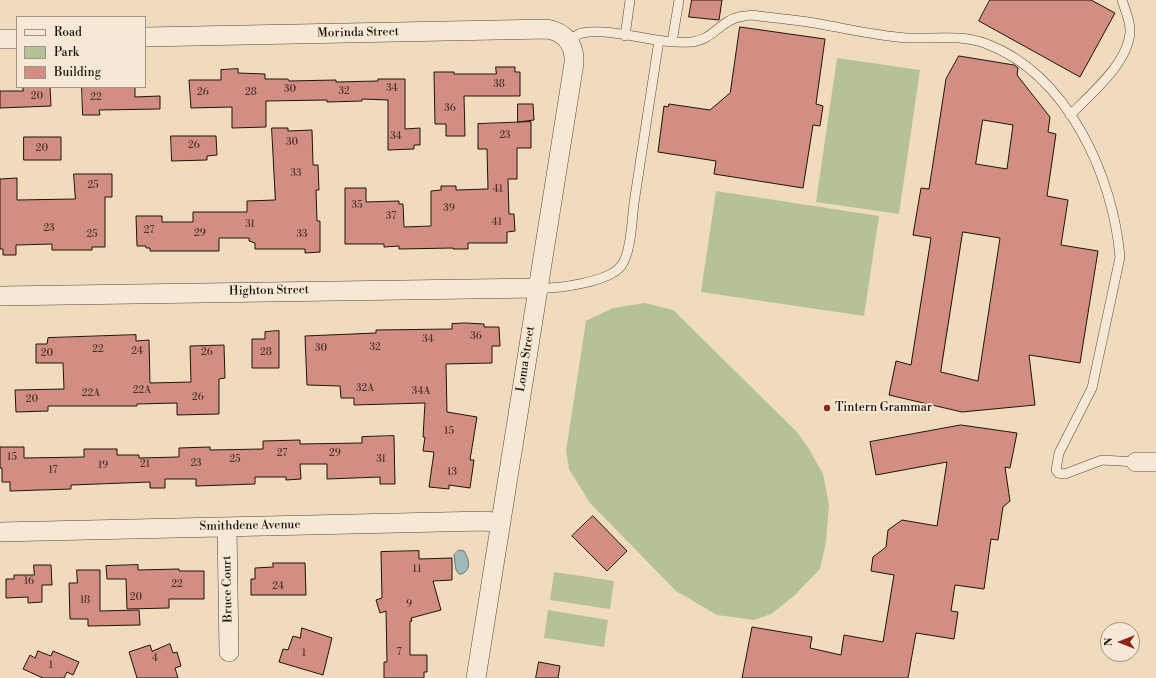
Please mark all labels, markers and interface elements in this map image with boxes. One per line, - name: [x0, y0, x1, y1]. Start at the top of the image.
- legend: [16, 16, 146, 88]
- text: Road: [54, 25, 82, 40]
- street label: Morinda Street: [317, 25, 399, 41]
- text: Park: [54, 45, 79, 60]
- text: Building: [54, 65, 101, 80]
- house number: 38: [493, 79, 505, 91]
- house number: 34: [386, 83, 398, 95]
- house number: 30: [284, 84, 296, 96]
- house number: 32: [338, 86, 350, 98]
- house number: 26: [197, 87, 209, 99]
- house number: 28: [245, 87, 257, 99]
- house number: 20: [31, 91, 43, 103]
- house number: 22: [90, 92, 102, 104]
- house number: 36: [444, 103, 456, 115]
- house number: 23: [499, 130, 511, 142]
- house number: 34: [390, 131, 402, 143]
- house number: 30: [286, 137, 298, 149]
- house number: 26: [188, 140, 200, 152]
- house number: 20: [36, 143, 48, 155]
- house number: 33: [290, 168, 302, 180]
- house number: 25: [87, 180, 99, 192]
- house number: 41: [493, 184, 503, 196]
- house number: 35: [351, 200, 363, 212]
- house number: 39: [443, 203, 455, 215]
- house number: 37: [386, 211, 396, 223]
- house number: 41: [492, 217, 502, 229]
- house number: 31: [245, 219, 255, 231]
- house number: 23: [43, 223, 55, 235]
- house number: 27: [144, 225, 154, 237]
- house number: 29: [194, 228, 206, 240]
- house number: 25: [86, 229, 98, 241]
- house number: 33: [296, 229, 308, 241]
- street label: Highton Street: [229, 283, 309, 299]
- street label: Loma Street: [514, 325, 538, 393]
- house number: 36: [470, 331, 482, 343]
- house number: 34: [422, 334, 434, 346]
- house number: 32: [369, 342, 381, 354]
- house number: 30: [315, 343, 327, 355]
- house number: 22: [92, 344, 104, 356]
- house number: 24: [131, 346, 143, 358]
- house number: 26: [201, 347, 213, 359]
- house number: 28: [260, 347, 272, 359]
- house number: 20: [41, 348, 53, 360]
- house number: 32A: [356, 383, 374, 395]
- house number: 22A: [133, 385, 151, 397]
- house number: 34A: [412, 386, 430, 398]
- house number: 22A: [82, 388, 100, 400]
- house number: 26: [192, 392, 204, 404]
- house number: 20: [26, 394, 38, 406]
- place label: Tintern Grammar: [835, 401, 932, 415]
- marker: Tintern Grammar: [822, 403, 832, 413]
- house number: 15: [444, 426, 454, 438]
- house number: 27: [277, 448, 287, 460]
- house number: 29: [329, 448, 341, 460]
- house number: 15: [7, 452, 17, 464]
- house number: 25: [229, 454, 241, 466]
- house number: 31: [376, 454, 386, 466]
- house number: 23: [190, 458, 202, 470]
- house number: 21: [140, 459, 150, 471]
- house number: 19: [98, 460, 108, 472]
- house number: 17: [49, 465, 57, 477]
- house number: 13: [447, 467, 457, 479]
- street label: Smithdene Avenue: [199, 518, 301, 534]
- street label: Bruce Court: [220, 555, 236, 623]
- house number: 11: [413, 564, 421, 576]
- house number: 16: [24, 576, 34, 588]
- house number: 22: [171, 579, 183, 591]
- house number: 24: [272, 581, 284, 593]
- house number: 20: [130, 592, 142, 604]
- house number: 18: [80, 595, 90, 607]
- house number: 9: [406, 599, 412, 611]
- north arrow: [1100, 622, 1140, 662]
- text: N: [1102, 638, 1116, 646]
- house number: 7: [396, 647, 402, 659]
- house number: 1: [302, 648, 306, 660]
- house number: 4: [152, 653, 158, 665]
- house number: 1: [49, 660, 53, 672]

